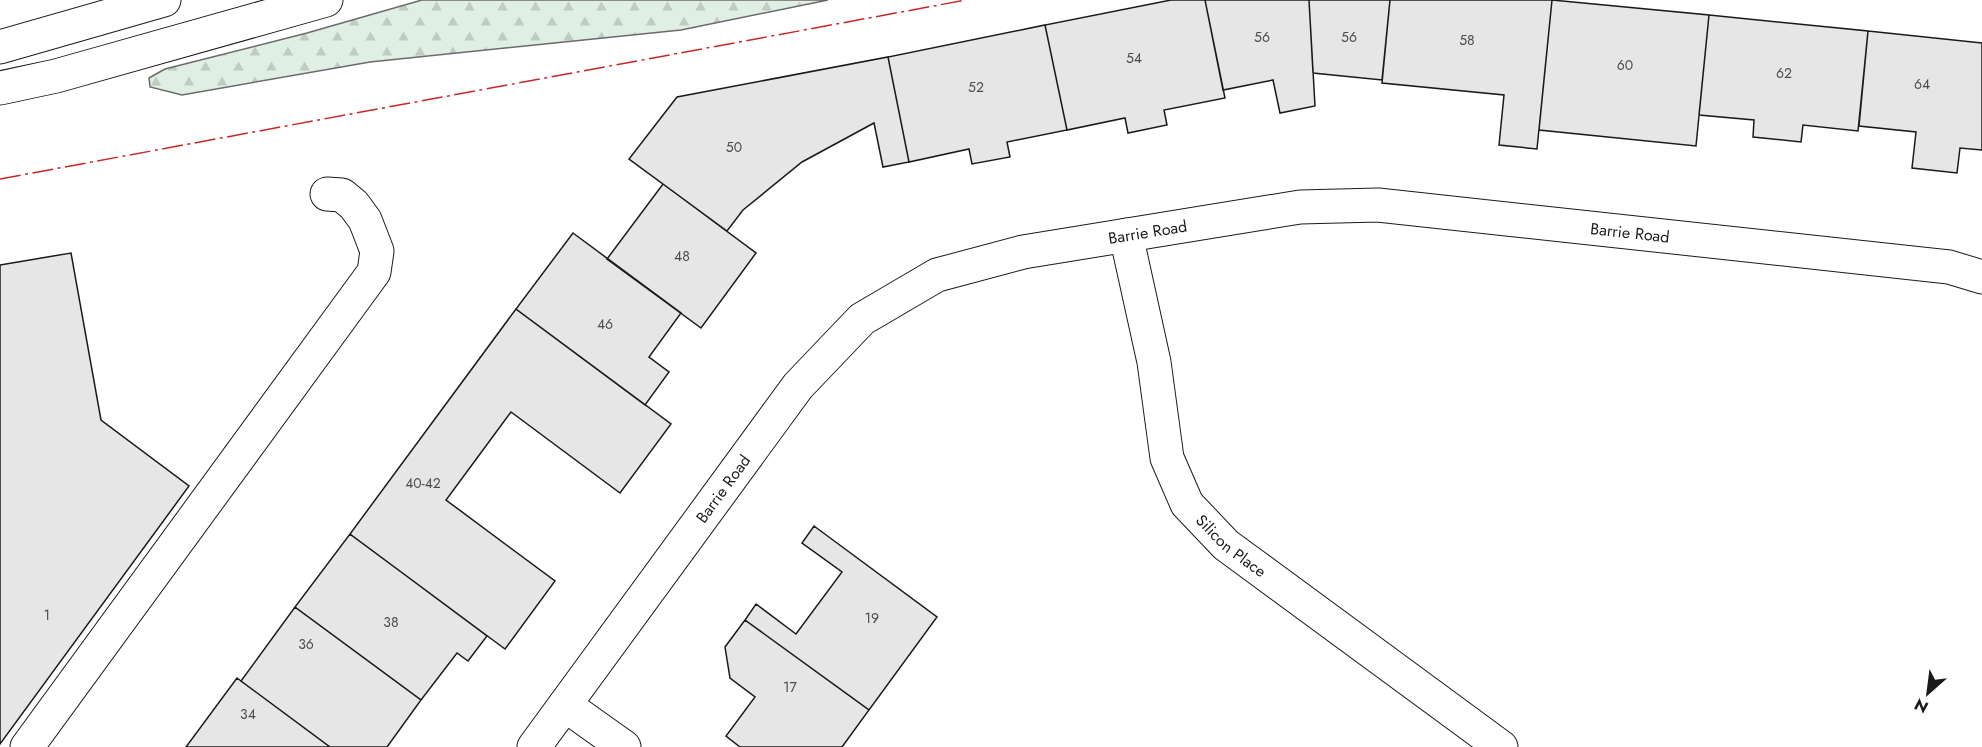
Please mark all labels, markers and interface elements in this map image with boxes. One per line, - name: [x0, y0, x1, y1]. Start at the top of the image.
- house number: 56: [1254, 27, 1270, 47]
- house number: 56: [1341, 27, 1357, 47]
- house number: 58: [1459, 30, 1475, 50]
- house number: 54: [1126, 48, 1142, 68]
- house number: 60: [1617, 55, 1633, 75]
- house number: 62: [1776, 63, 1792, 83]
- house number: 64: [1914, 74, 1930, 94]
- house number: 52: [968, 77, 984, 97]
- house number: 50: [726, 137, 742, 157]
- street label: Barrie Road: [1107, 215, 1189, 250]
- street label: Barrie Road: [1589, 217, 1671, 249]
- house number: 48: [674, 246, 690, 266]
- house number: 46: [597, 314, 613, 334]
- street label: Barrie Road: [691, 450, 756, 528]
- house number: 40-42: [405, 473, 441, 493]
- street label: Silicon Place: [1190, 509, 1271, 583]
- house number: 1: [44, 605, 50, 625]
- house number: 19: [865, 608, 879, 628]
- house number: 38: [383, 612, 399, 632]
- house number: 36: [298, 634, 314, 654]
- north arrow: [1898, 663, 1958, 723]
- house number: 17: [783, 677, 797, 697]
- text: N: [1910, 693, 1932, 719]
- house number: 34: [240, 704, 256, 724]

